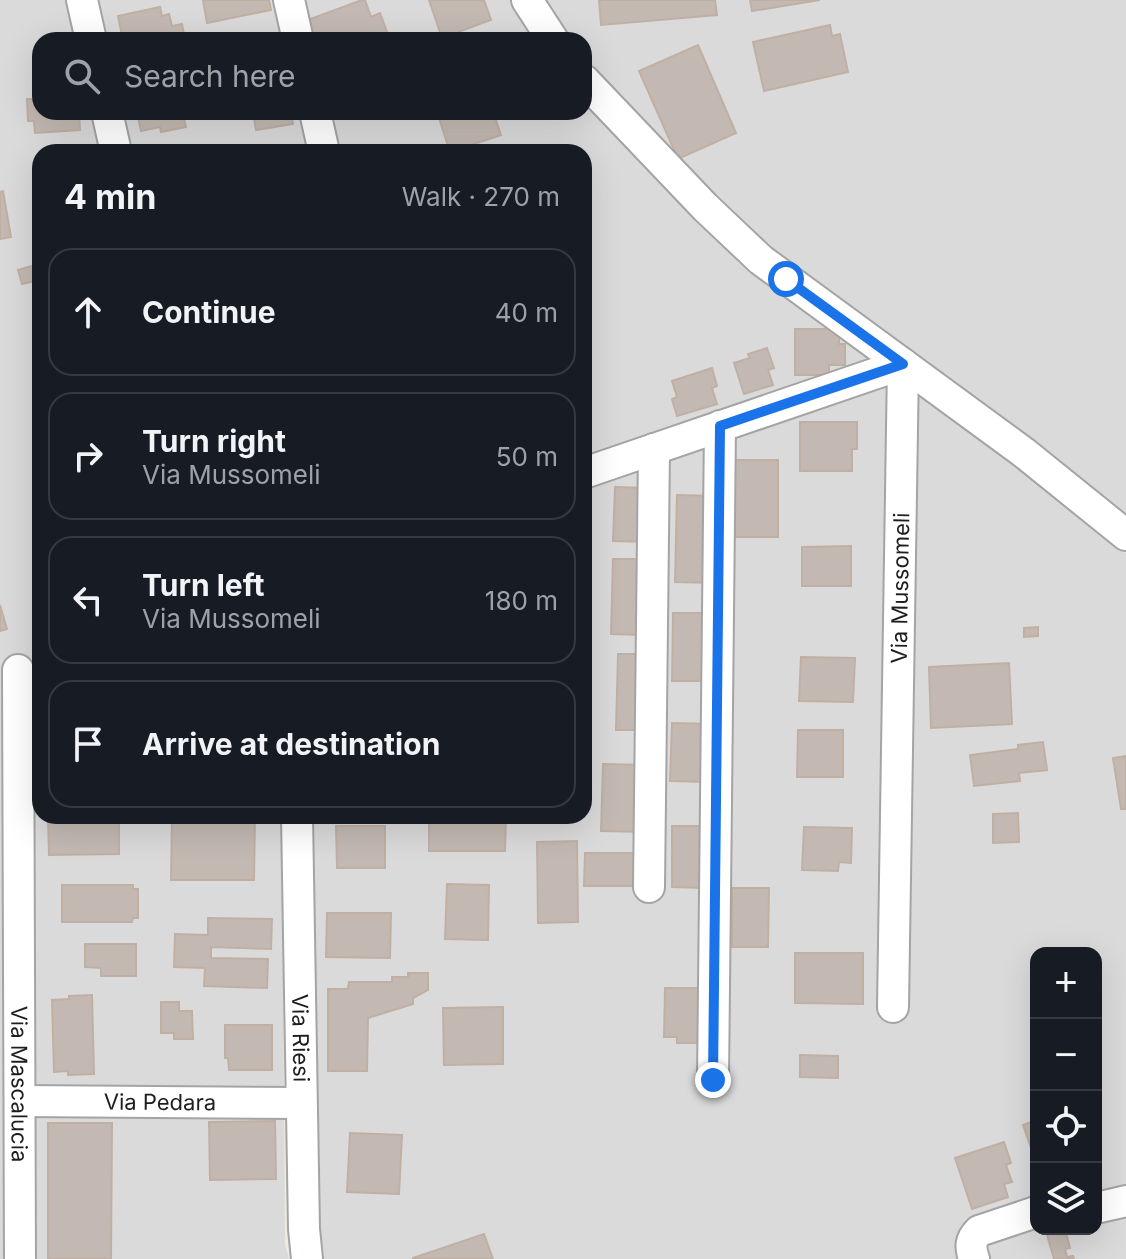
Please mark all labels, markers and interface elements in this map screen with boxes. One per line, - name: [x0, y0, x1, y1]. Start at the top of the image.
- search box: [32, 32, 592, 120]
- icon: search: [60, 54, 104, 98]
- text: Search here: [124, 58, 296, 94]
- text: 4 min: [64, 176, 156, 217]
- text: Walk · 270 m: [402, 181, 560, 212]
- route start: [768, 261, 804, 297]
- icon: ahead: [66, 290, 110, 334]
- text: Continue: [142, 294, 276, 330]
- text: 40 m: [495, 297, 558, 328]
- text: Turn right: [142, 423, 286, 459]
- icon: right: [66, 434, 110, 478]
- text: 50 m: [496, 441, 558, 472]
- text: Via Mussomeli: [142, 459, 321, 490]
- street label: Via Mussomeli: [886, 512, 914, 664]
- text: Turn left: [142, 567, 264, 603]
- icon: left: [66, 578, 110, 622]
- text: 180 m: [485, 585, 558, 616]
- text: Via Mussomeli: [142, 603, 321, 634]
- icon: arrive: [66, 722, 110, 766]
- text: Arrive at destination: [142, 726, 440, 762]
- map controls: [1030, 947, 1102, 1235]
- button: +: [1030, 947, 1102, 1019]
- street label: Via Riesi: [287, 994, 315, 1082]
- street label: Via Mascalucia: [6, 1006, 33, 1162]
- button: −: [1030, 1019, 1102, 1091]
- route end: [695, 1062, 731, 1098]
- street label: Via Pedara: [104, 1089, 216, 1115]
- button: locate: [1030, 1091, 1102, 1163]
- button: layers: [1030, 1163, 1102, 1235]

